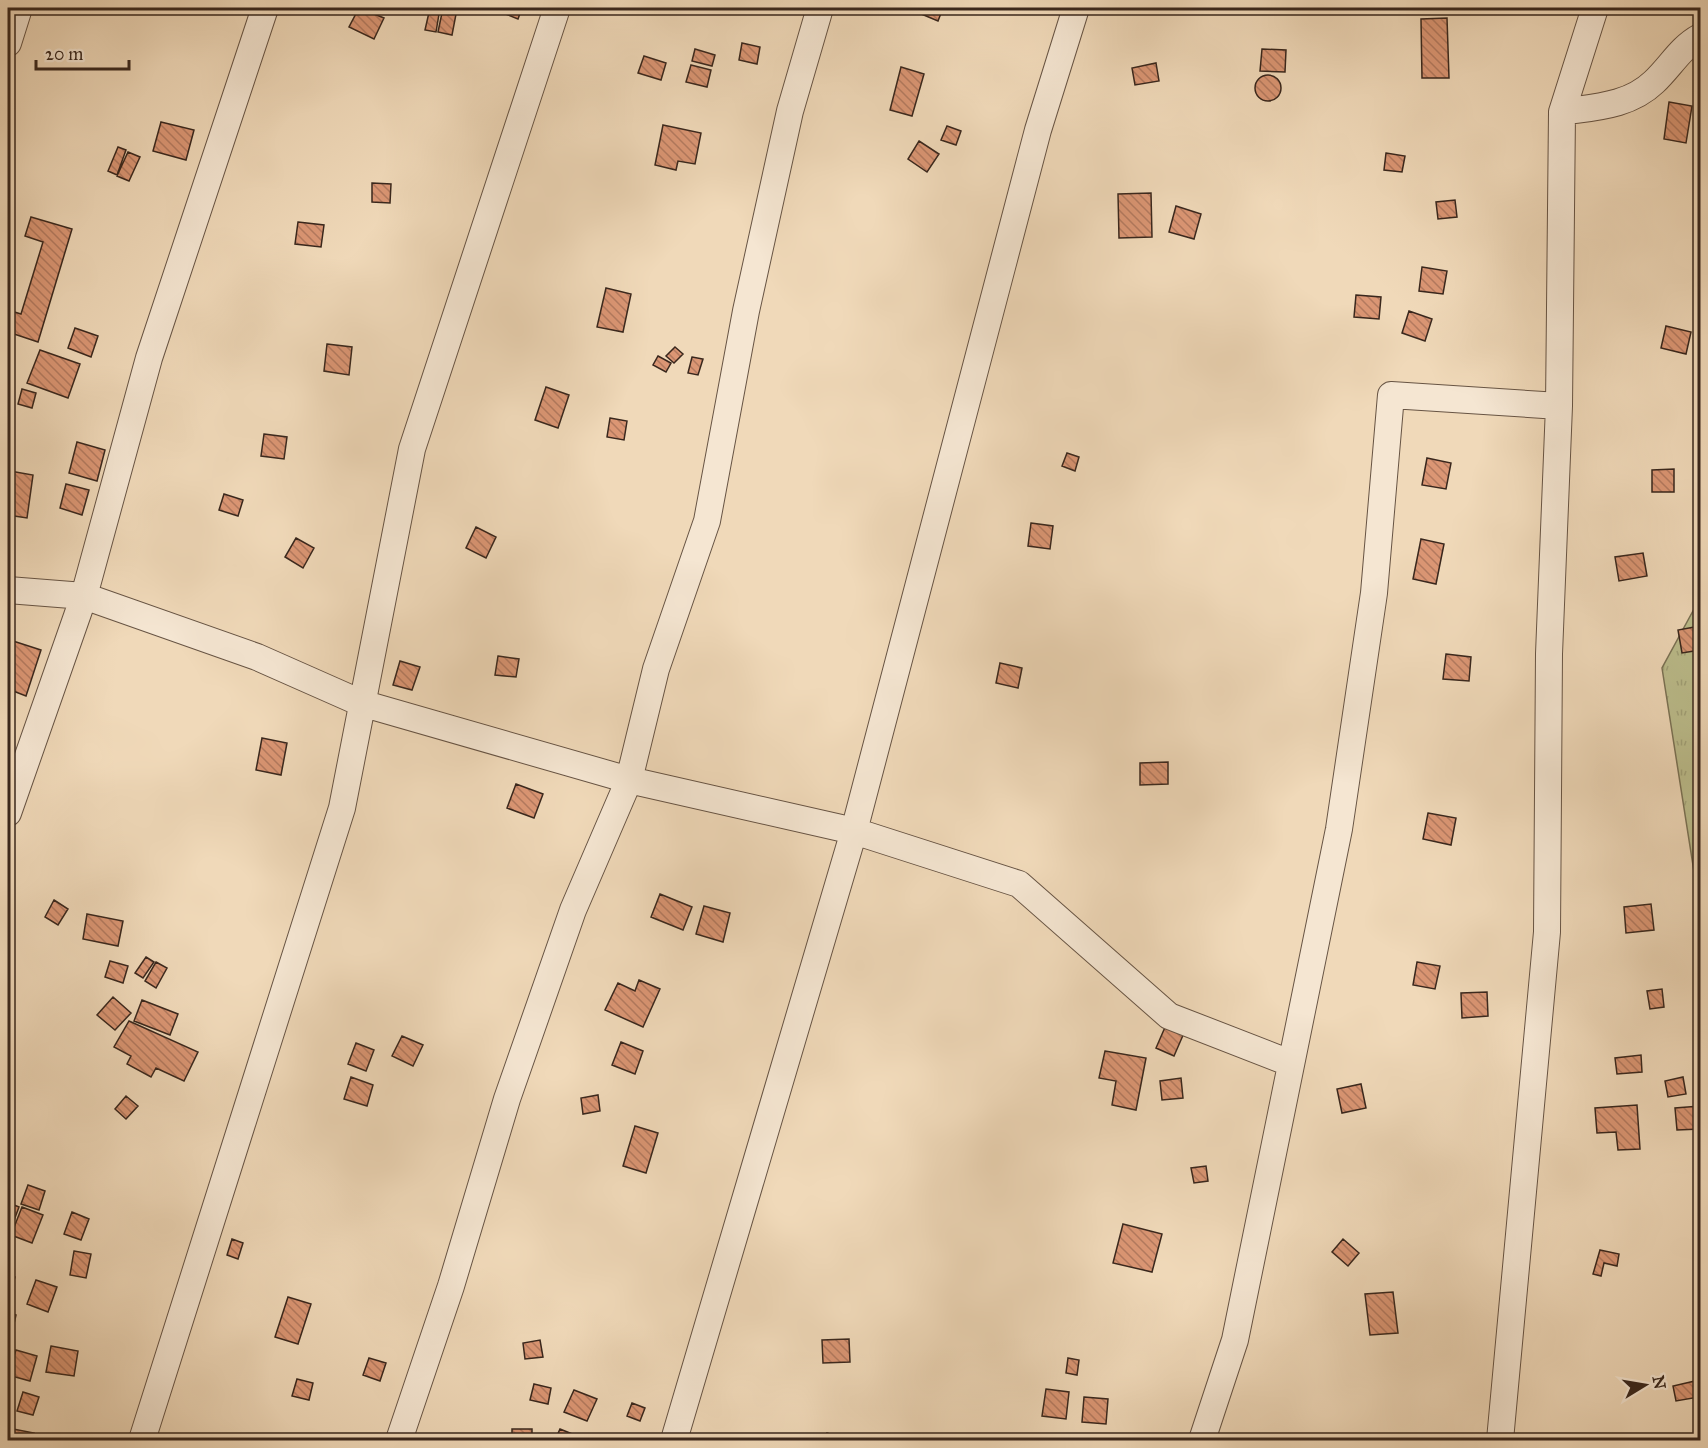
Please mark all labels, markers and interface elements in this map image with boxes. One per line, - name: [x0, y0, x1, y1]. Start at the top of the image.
- scale bar: [36, 33, 129, 71]
- text: 20 m: [45, 43, 83, 65]
- north arrow: [1615, 1355, 1675, 1415]
- text: N: [1649, 1374, 1670, 1391]

